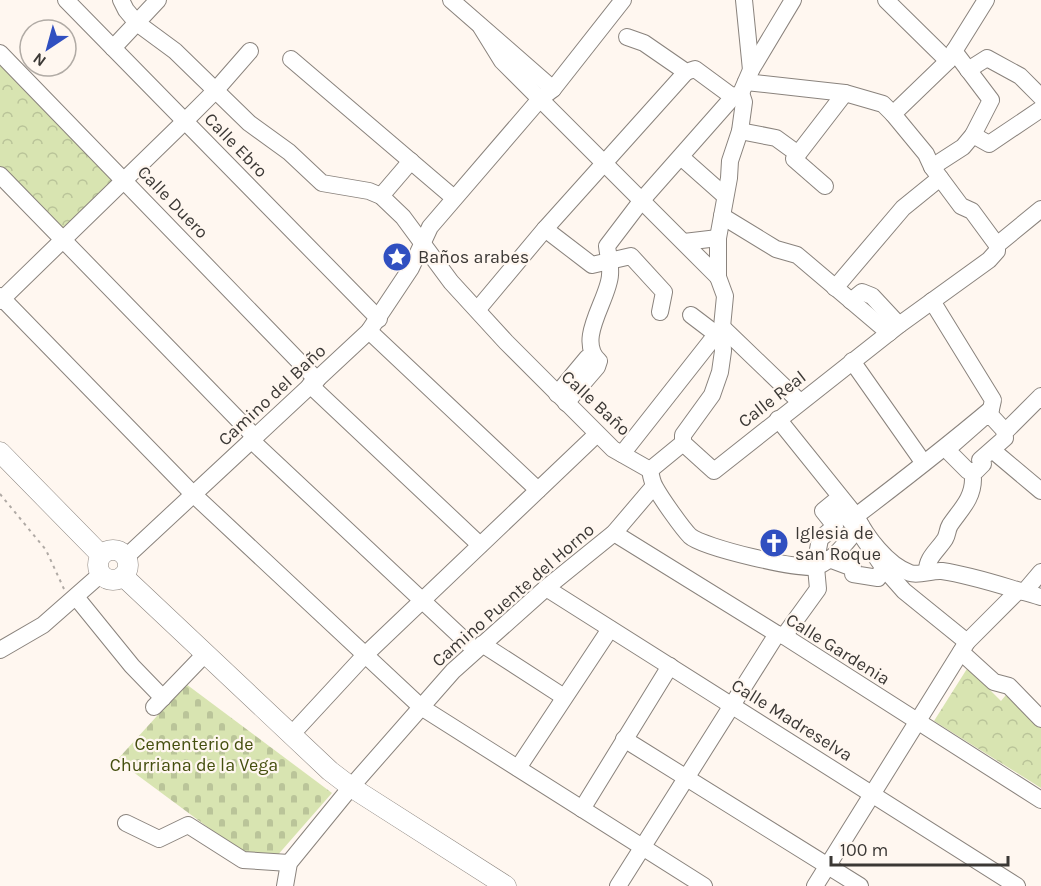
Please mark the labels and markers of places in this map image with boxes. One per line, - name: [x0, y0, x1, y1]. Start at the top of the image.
- place icon: Baños arabes: [381, 241, 413, 273]
- place label: Baños arabes: [418, 246, 529, 268]
- place label: Iglesia de san Roque: [795, 522, 881, 565]
- church icon: Iglesia de san Roque: [758, 527, 790, 559]

